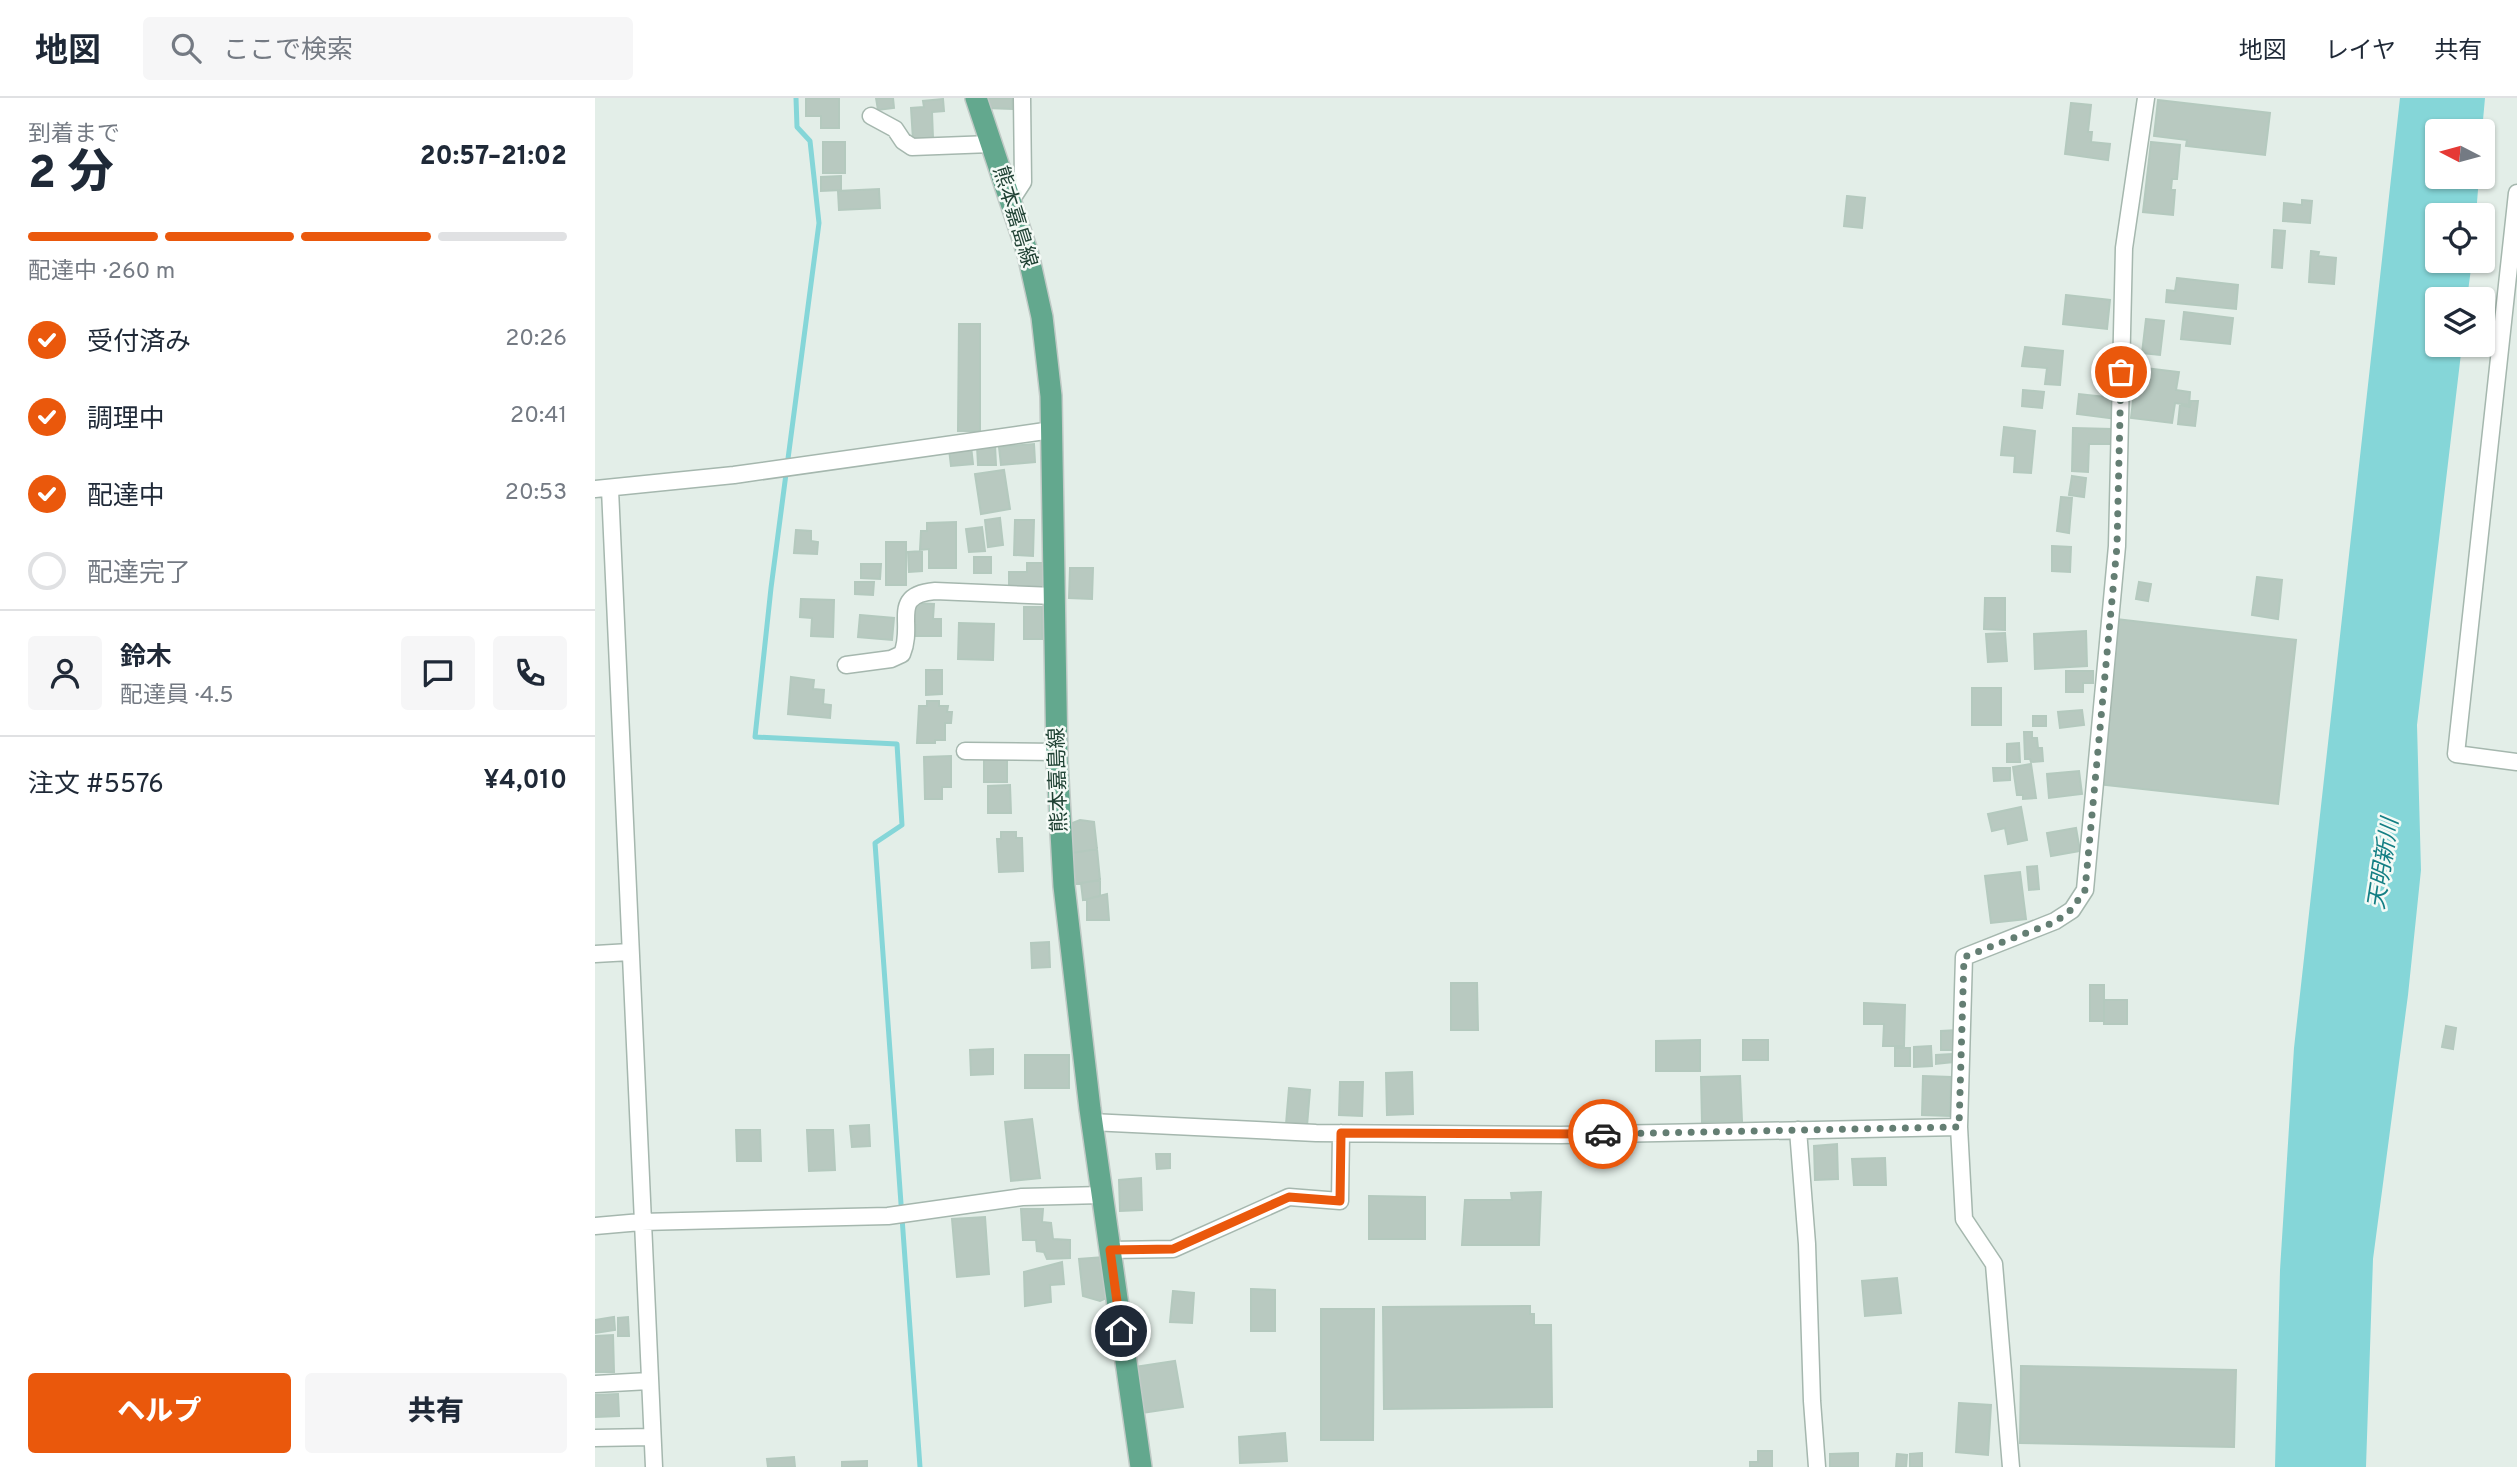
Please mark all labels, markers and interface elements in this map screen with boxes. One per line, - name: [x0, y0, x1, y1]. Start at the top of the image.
- search box: [143, 17, 633, 80]
- icon: search: [167, 29, 205, 67]
- text: 地図: [35, 32, 101, 74]
- text: ここで検索: [223, 35, 353, 68]
- text: 地図: [2239, 37, 2287, 67]
- text: レイヤ: [2325, 37, 2396, 67]
- text: 共有: [2434, 37, 2482, 67]
- north arrow: [2425, 119, 2495, 189]
- map controls: [2425, 119, 2495, 357]
- text: 到着まで: [28, 121, 120, 150]
- text: 20:57–21:02: [420, 141, 567, 174]
- text: 2 分: [28, 146, 114, 205]
- street label: 熊本嘉島線: [986, 163, 1042, 271]
- button: locate: [2425, 203, 2495, 273]
- text: 配達中 · 260 m: [28, 258, 175, 287]
- button: layers: [2425, 287, 2495, 357]
- icon: check: [28, 321, 66, 359]
- text: 20:26: [505, 325, 567, 354]
- text: 受付済み: [87, 327, 191, 360]
- pin: [2091, 342, 2151, 402]
- icon: bag: [2102, 353, 2140, 391]
- icon: check: [28, 398, 66, 436]
- text: 20:41: [510, 402, 567, 431]
- text: 調理中: [87, 404, 165, 437]
- icon: check: [28, 475, 66, 513]
- text: 20:53: [505, 479, 567, 508]
- text: 配達中: [87, 481, 165, 514]
- text: 配達完了: [87, 558, 191, 591]
- button: person: [28, 636, 102, 710]
- button: chat: [401, 636, 475, 710]
- button: phone: [493, 636, 567, 710]
- text: 鈴木: [120, 642, 172, 675]
- text: 配達員 · 4.5: [120, 682, 234, 711]
- street label: 熊本嘉島線: [1044, 727, 1074, 833]
- text: ¥4,010: [484, 765, 567, 798]
- text: 注文 #5576: [28, 769, 164, 802]
- water label: 天明新川: [2363, 813, 2407, 912]
- courier: [1568, 1099, 1638, 1169]
- icon: car: [1584, 1115, 1622, 1153]
- pin: [1091, 1301, 1151, 1361]
- icon: home: [1102, 1312, 1140, 1350]
- button: ヘルプ: [28, 1373, 291, 1453]
- button: 共有: [305, 1373, 567, 1453]

